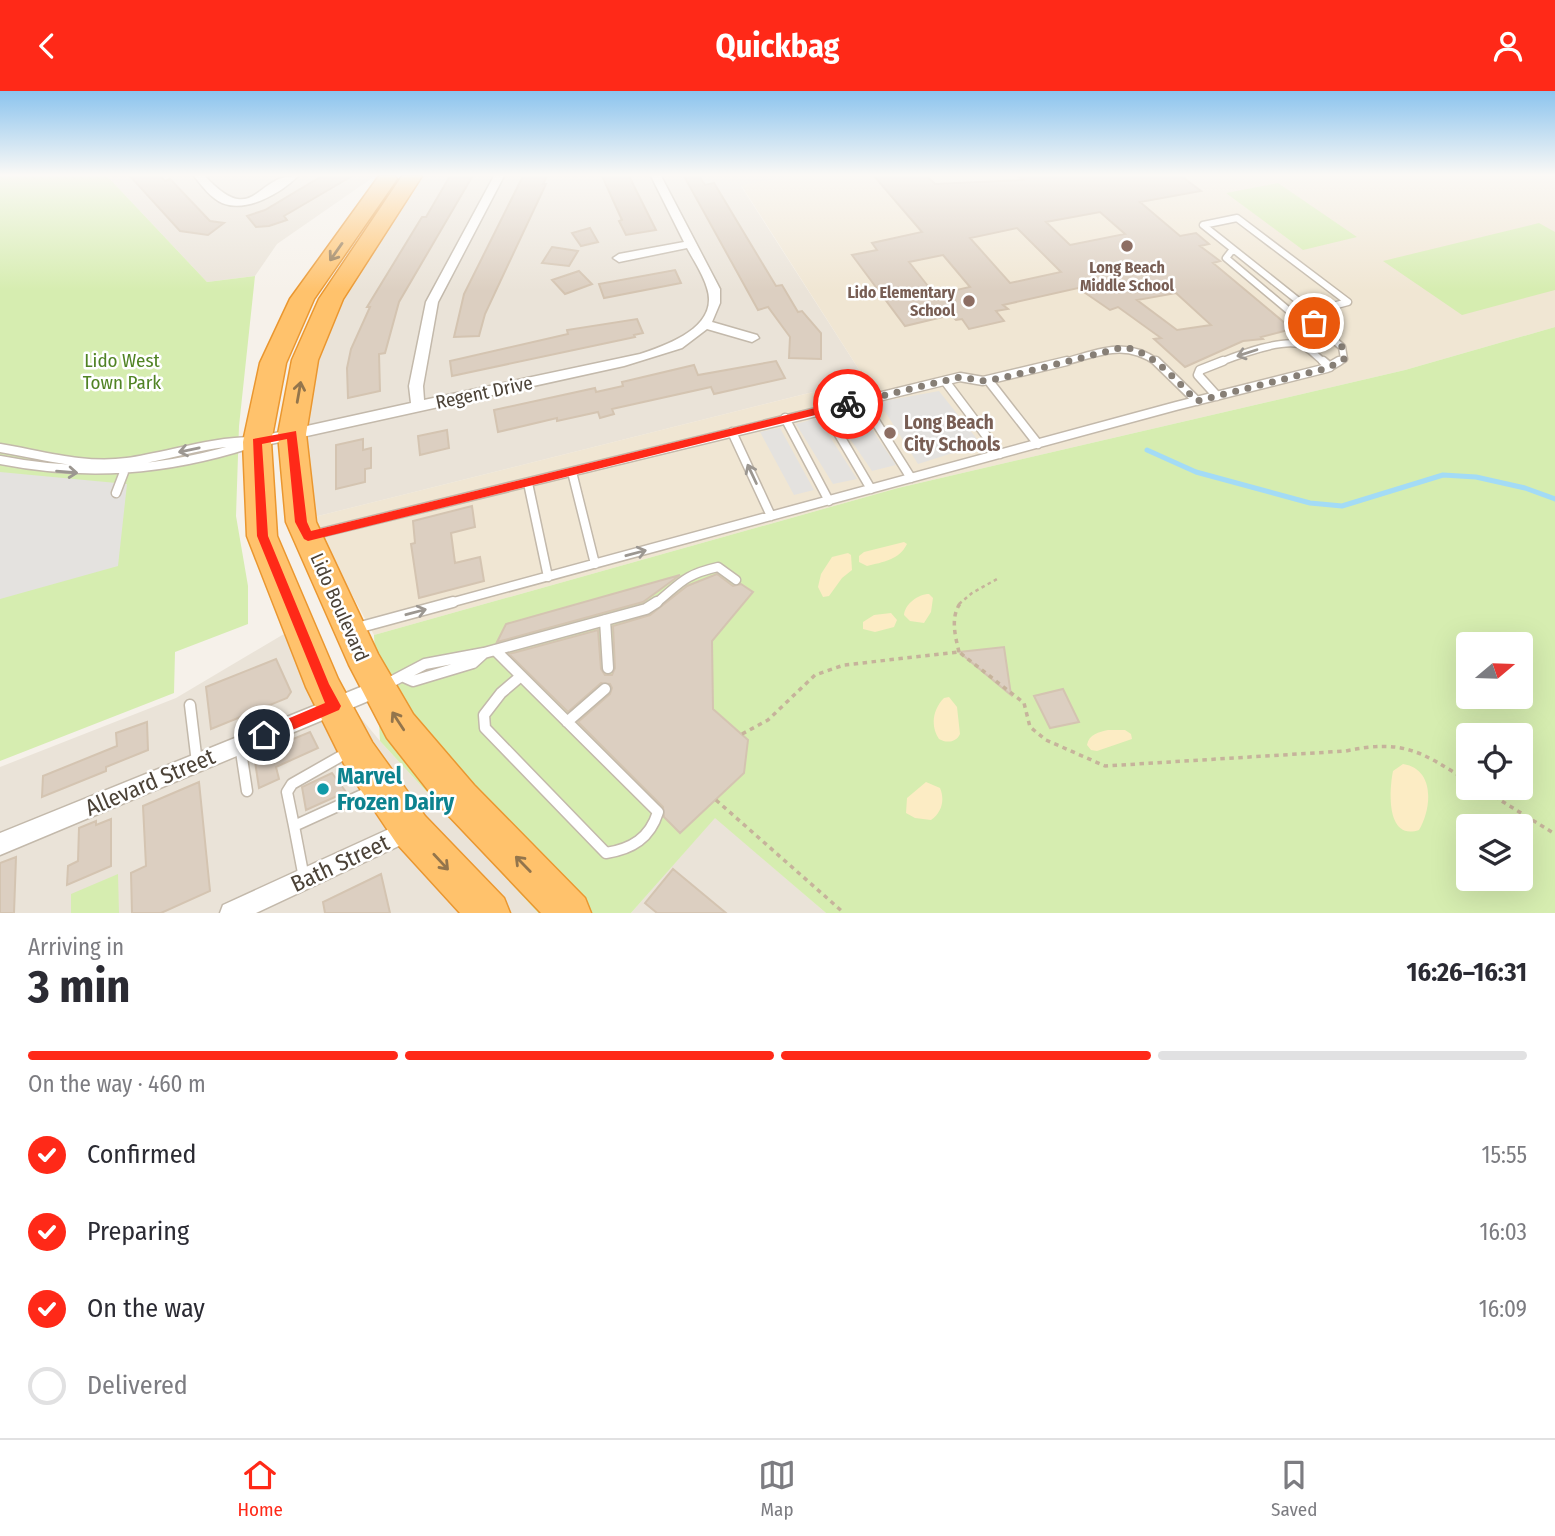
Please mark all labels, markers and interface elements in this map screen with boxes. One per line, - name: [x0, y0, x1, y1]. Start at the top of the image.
- icon: back: [28, 27, 66, 65]
- text: Quickbag: [716, 27, 839, 65]
- icon: person: [1489, 27, 1527, 65]
- marker: Long Beach Middle School: [1119, 238, 1135, 254]
- one-way arrow: [329, 242, 343, 261]
- place label: Long Beach Middle School: [1080, 258, 1175, 295]
- place label: Lido Elementary School: [847, 283, 956, 320]
- marker: Lido Elementary School: [961, 293, 977, 309]
- pin: [1284, 293, 1344, 353]
- icon: bag: [1295, 304, 1333, 342]
- one-way arrow: [1236, 347, 1258, 360]
- park label: Lido West Town Park: [83, 349, 161, 394]
- courier: [813, 369, 883, 439]
- street label: Regent Drive: [434, 371, 535, 414]
- one-way arrow: [293, 382, 306, 404]
- icon: bike: [829, 385, 867, 423]
- place label: Long Beach City Schools: [904, 411, 1001, 456]
- marker: Long Beach City Schools: [882, 425, 898, 441]
- one-way arrow: [178, 444, 201, 457]
- one-way arrow: [745, 464, 758, 485]
- one-way arrow: [55, 466, 78, 479]
- one-way arrow: [624, 546, 647, 559]
- street label: Lido Boulevard: [305, 549, 374, 665]
- one-way arrow: [405, 605, 427, 618]
- north arrow: [1456, 632, 1533, 709]
- map controls: [1456, 632, 1533, 891]
- pin: [234, 705, 294, 765]
- one-way arrow: [390, 712, 405, 731]
- icon: home: [245, 716, 283, 754]
- button: locate: [1456, 723, 1533, 800]
- street label: Allevard Street: [81, 742, 220, 822]
- place label: Marvel Frozen Dairy: [337, 762, 455, 816]
- marker: Marvel Frozen Dairy: [315, 781, 331, 797]
- button: layers: [1456, 814, 1533, 891]
- street label: Bath Street: [286, 828, 394, 898]
- one-way arrow: [433, 853, 450, 870]
- one-way arrow: [514, 856, 531, 873]
- text: Arriving in: [28, 933, 124, 961]
- text: 16:26–16:31: [1407, 957, 1527, 988]
- text: 3 min: [28, 959, 130, 1014]
- text: On the way · 460 m: [28, 1070, 206, 1098]
- icon: check: [28, 1136, 66, 1174]
- text: Confirmed: [87, 1139, 197, 1170]
- text: 15:55: [1482, 1141, 1527, 1169]
- icon: check: [28, 1213, 66, 1251]
- text: Preparing: [87, 1216, 189, 1247]
- text: 16:03: [1480, 1218, 1527, 1246]
- icon: check: [28, 1290, 66, 1328]
- text: On the way: [87, 1293, 205, 1324]
- text: 16:09: [1479, 1295, 1527, 1323]
- text: Delivered: [87, 1370, 188, 1401]
- tab: Home: [238, 1456, 283, 1521]
- tab: Map: [758, 1456, 796, 1521]
- tab: Saved: [1271, 1456, 1317, 1521]

